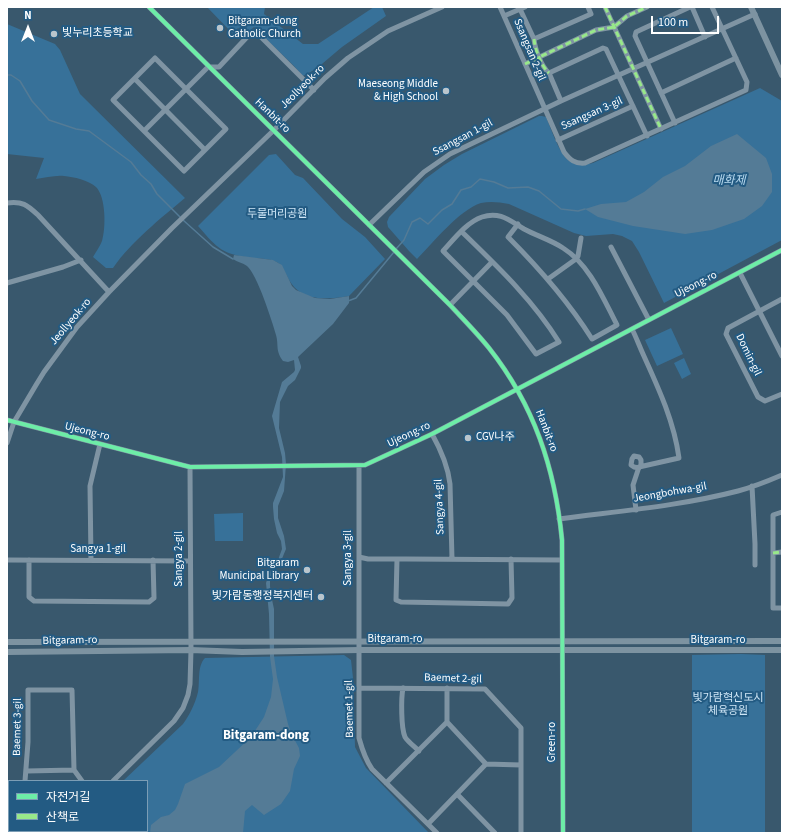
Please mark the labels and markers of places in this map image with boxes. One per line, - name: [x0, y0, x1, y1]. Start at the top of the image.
- place label: Bitgaram-dong Catholic Church: [228, 15, 301, 41]
- marker: Bitgaram-dong Catholic Church: [215, 23, 225, 33]
- place label: 빛누리초등학교: [62, 27, 133, 41]
- marker: 빛누리초등학교: [49, 29, 59, 39]
- place label: Maeseong Middle & High School: [358, 78, 438, 104]
- marker: Maeseong Middle & High School: [441, 86, 451, 96]
- place label: CGV나주: [476, 431, 515, 445]
- marker: CGV나주: [463, 433, 473, 443]
- place label: Bitgaram Municipal Library: [220, 557, 299, 583]
- marker: Bitgaram Municipal Library: [302, 565, 312, 575]
- place label: 빛가람동행정복지센터: [212, 590, 313, 604]
- marker: 빛가람동행정복지센터: [316, 592, 326, 602]

